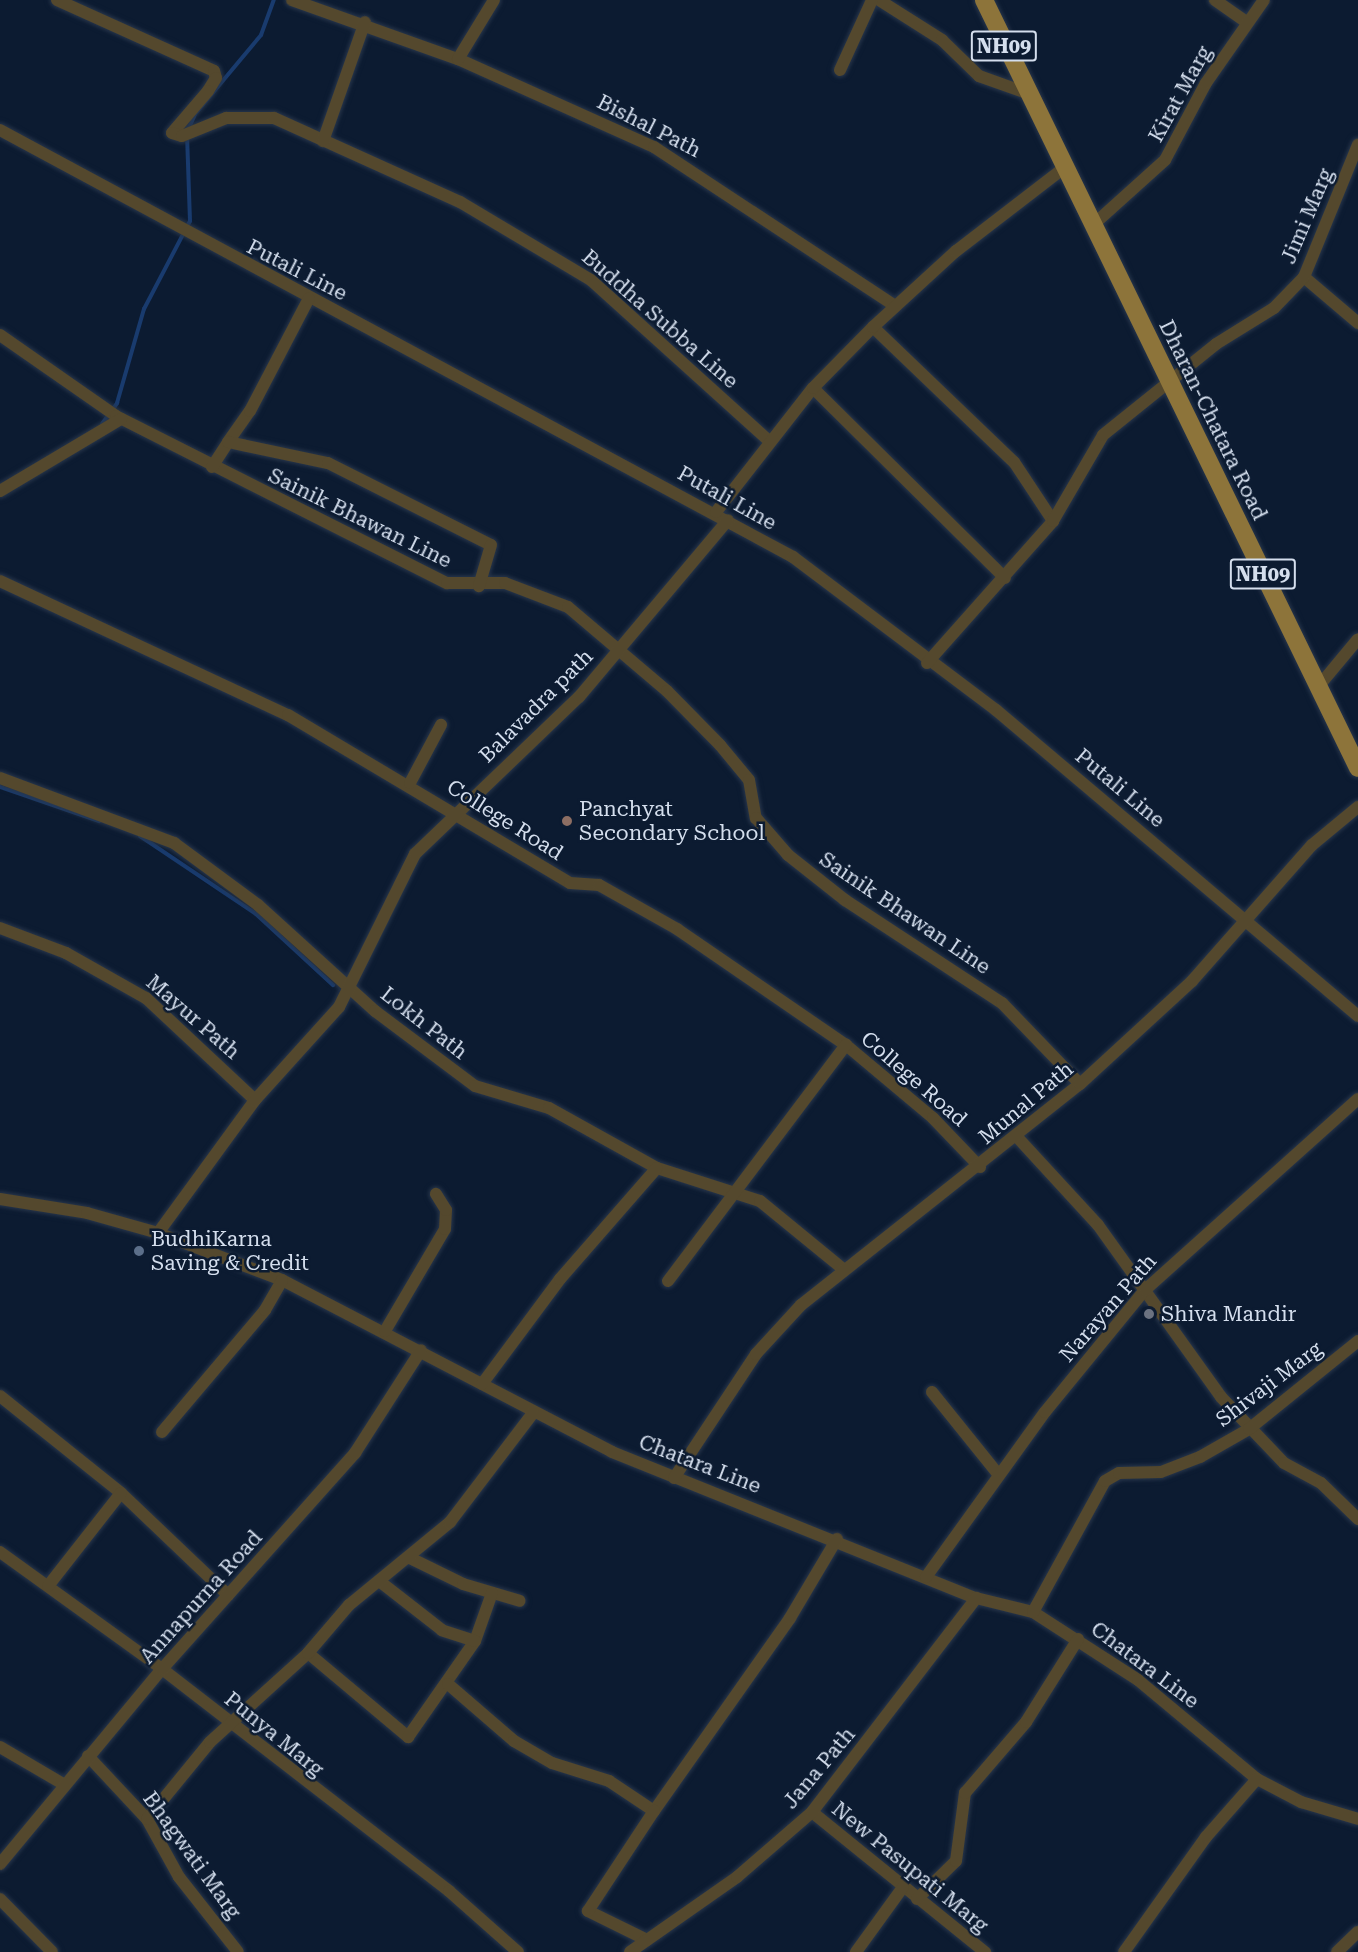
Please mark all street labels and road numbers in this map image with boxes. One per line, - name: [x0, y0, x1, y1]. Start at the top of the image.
- road number: NH09: [970, 29, 1038, 63]
- street label: Kirat Marg: [1143, 41, 1217, 147]
- street label: Bishal Path: [593, 89, 705, 163]
- street label: Jimi Marg: [1276, 165, 1338, 267]
- street label: Putali Line: [243, 234, 351, 306]
- street label: Buddha Subba Line: [577, 244, 743, 394]
- street label: Dharan-Chatara Road: [1154, 316, 1272, 524]
- street label: Putali Line: [673, 460, 781, 536]
- street label: Sainik Bhawan Line: [264, 463, 456, 573]
- road number: NH09: [1228, 557, 1298, 591]
- street label: Balavadra path: [474, 644, 598, 768]
- street label: Putali Line: [1070, 743, 1170, 833]
- street label: College Road: [442, 774, 568, 866]
- street label: Sainik Bhawan Line: [815, 846, 995, 980]
- street label: Mayur Path: [141, 969, 245, 1065]
- street label: Lokh Path: [376, 981, 472, 1065]
- street label: College Road: [856, 1026, 972, 1132]
- street label: Munal Path: [974, 1056, 1078, 1150]
- street label: Narayan Path: [1054, 1249, 1162, 1367]
- street label: Shivaji Marg: [1211, 1336, 1327, 1432]
- street label: Chatara Line: [635, 1429, 765, 1499]
- street label: Annapurna Road: [135, 1525, 267, 1669]
- street label: Chatara Line: [1086, 1616, 1204, 1714]
- street label: Punya Marg: [219, 1686, 329, 1782]
- street label: Jana Path: [778, 1722, 860, 1814]
- street label: Bhagwati Marg: [138, 1787, 246, 1923]
- street label: New Pasupati Marg: [827, 1796, 993, 1938]

